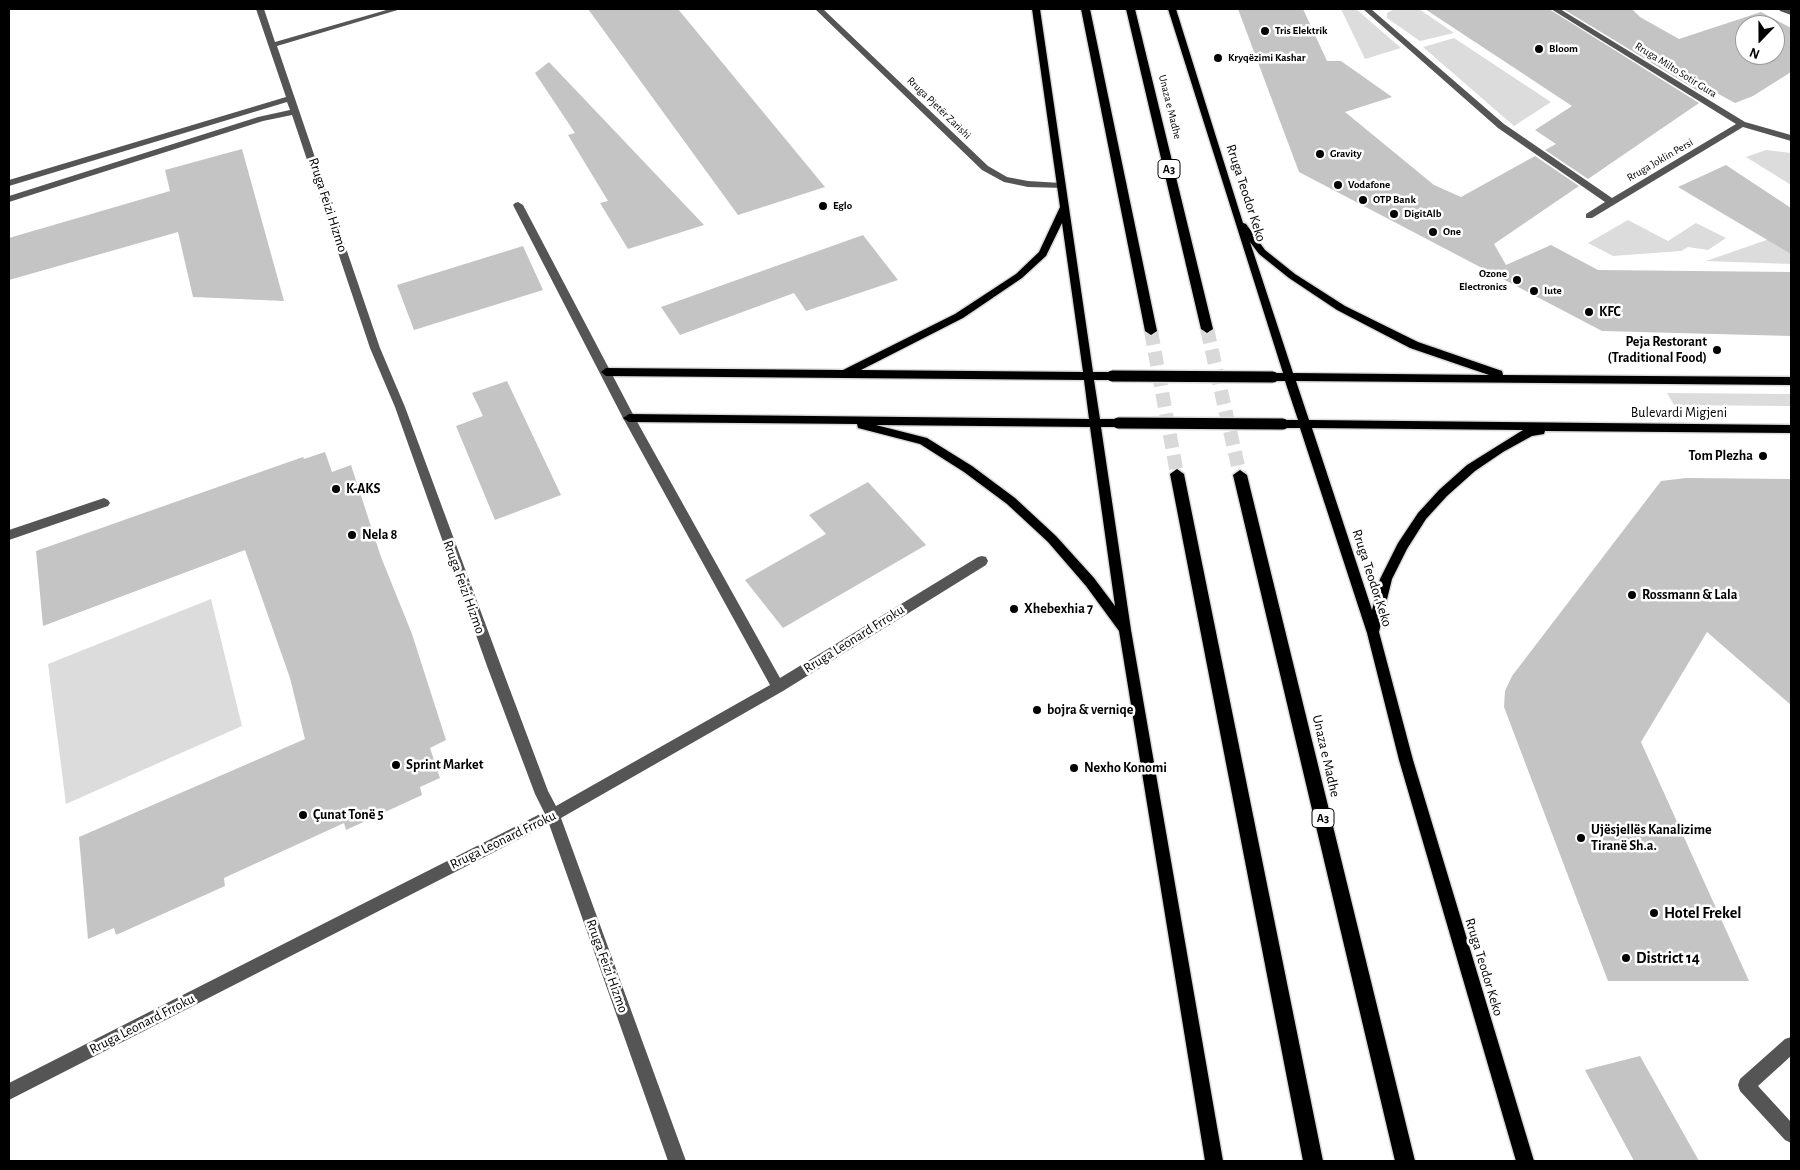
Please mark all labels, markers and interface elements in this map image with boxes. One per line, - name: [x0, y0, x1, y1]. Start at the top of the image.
- north arrow: [1735, 15, 1785, 65]
- place label: Tris Elektrik: [1275, 24, 1328, 38]
- marker: Tris Elektrik: [1259, 25, 1271, 37]
- street label: Rruga Milto Sotir Gura: [1633, 39, 1719, 101]
- place label: Bloom: [1549, 42, 1578, 56]
- marker: Bloom: [1533, 43, 1545, 55]
- text: N: [1748, 45, 1762, 61]
- place label: Kryqëzimi Kashar: [1228, 51, 1306, 65]
- marker: Kryqëzimi Kashar: [1212, 52, 1224, 64]
- street label: Unaza e Madhe: [1156, 73, 1184, 141]
- street label: Rruga Pjetër Zarishi: [904, 74, 974, 142]
- street label: Rruga Joklin Persi: [1625, 136, 1695, 184]
- street label: Rruga Teodor Keko: [1222, 142, 1270, 244]
- place label: Gravity: [1330, 147, 1362, 161]
- marker: Gravity: [1314, 148, 1326, 160]
- street label: Rruga Feizi Hizmo: [305, 156, 351, 254]
- road number: A3: [1158, 160, 1180, 178]
- place label: Vodafone: [1348, 178, 1390, 192]
- marker: Vodafone: [1332, 179, 1344, 191]
- place label: OTP Bank: [1373, 193, 1416, 207]
- marker: OTP Bank: [1357, 194, 1369, 206]
- place label: Eglo: [833, 199, 852, 213]
- marker: Eglo: [817, 200, 829, 212]
- place label: DigitAlb: [1404, 207, 1442, 221]
- marker: DigitAlb: [1388, 208, 1400, 220]
- place label: One: [1443, 225, 1461, 239]
- marker: One: [1427, 226, 1439, 238]
- place label: Ozone Electronics: [1459, 267, 1507, 293]
- marker: Ozone Electronics: [1511, 274, 1523, 286]
- place label: Iute: [1544, 284, 1562, 298]
- marker: Iute: [1528, 285, 1540, 297]
- place label: KFC: [1599, 304, 1621, 320]
- marker: KFC: [1583, 306, 1595, 318]
- place label: Peja Restorant (Traditional Food): [1608, 334, 1707, 367]
- marker: Peja Restorant (Traditional Food): [1711, 344, 1723, 356]
- street label: Bulevardi Migjeni: [1631, 405, 1727, 421]
- place label: Tom Plezha: [1688, 448, 1753, 464]
- marker: Tom Plezha: [1757, 450, 1769, 462]
- place label: K-AKS: [346, 481, 380, 497]
- marker: K-AKS: [330, 483, 342, 495]
- place label: Nela 8: [362, 527, 397, 543]
- street label: Rruga Teodor Keko: [1348, 527, 1396, 629]
- marker: Nela 8: [346, 529, 358, 541]
- street label: Rruga Feizi Hizmo: [439, 538, 489, 636]
- place label: Rossmann & Lala: [1642, 587, 1738, 603]
- marker: Rossmann & Lala: [1626, 589, 1638, 601]
- street label: Rruga Leonard Frroku: [800, 601, 908, 677]
- place label: Xhebexhia 7: [1024, 601, 1093, 617]
- marker: Xhebexhia 7: [1008, 603, 1020, 615]
- place label: bojra & verniqe: [1047, 702, 1133, 718]
- marker: bojra & verniqe: [1031, 704, 1043, 716]
- street label: Unaza e Madhe: [1308, 713, 1344, 799]
- place label: Sprint Market: [406, 757, 483, 773]
- marker: Sprint Market: [390, 759, 402, 771]
- place label: Nexho Konomi: [1084, 760, 1167, 776]
- marker: Nexho Konomi: [1068, 762, 1080, 774]
- place label: Çunat Tonë 5: [313, 807, 383, 823]
- street label: Rruga Leonard Frroku: [447, 807, 559, 873]
- road number: A3: [1312, 808, 1334, 828]
- marker: Çunat Tonë 5: [297, 809, 309, 821]
- place label: Ujësjellës Kanalizime Tiranë Sh.a.: [1591, 822, 1712, 854]
- marker: Ujësjellës Kanalizime Tiranë Sh.a.: [1575, 832, 1587, 844]
- place label: Hotel Frekel: [1664, 903, 1741, 923]
- marker: Hotel Frekel: [1648, 907, 1660, 919]
- street label: Rruga Teodor Keko: [1461, 916, 1507, 1018]
- street label: Rruga Feizi Hizmo: [582, 917, 632, 1015]
- place label: District 14: [1636, 948, 1700, 968]
- marker: District 14: [1620, 952, 1632, 964]
- street label: Rruga Leonard Frroku: [86, 990, 198, 1058]

